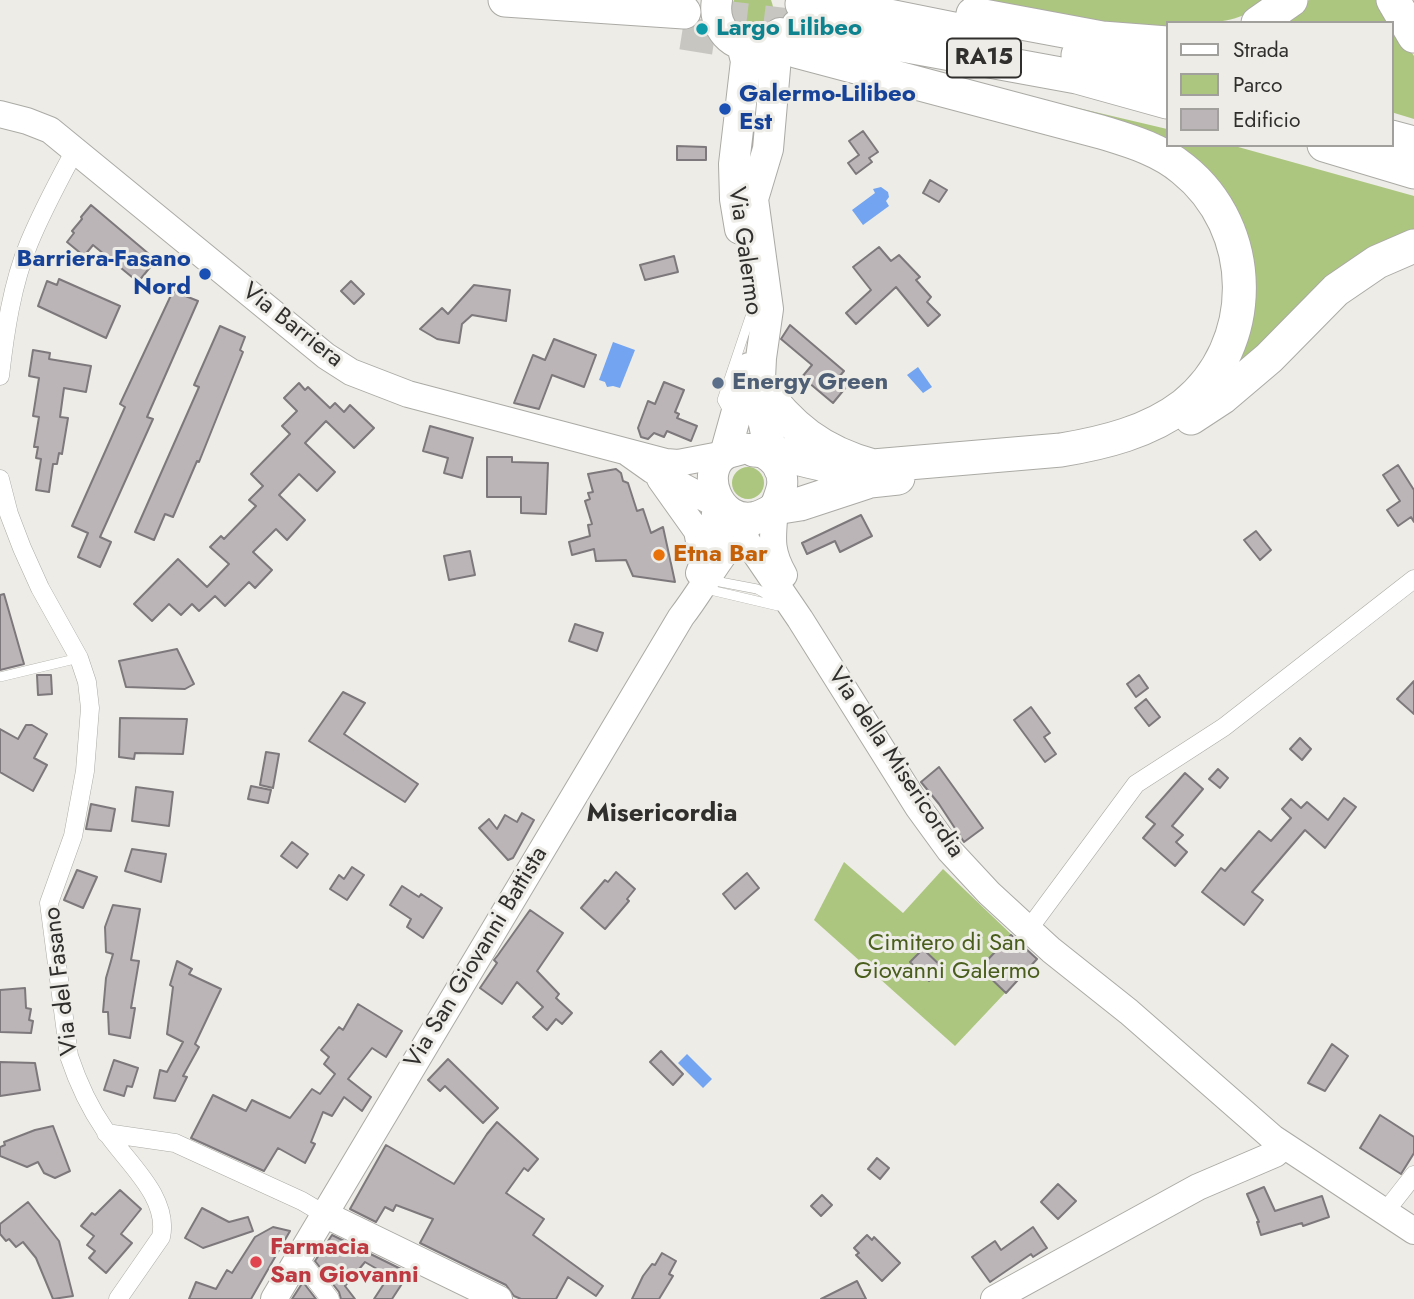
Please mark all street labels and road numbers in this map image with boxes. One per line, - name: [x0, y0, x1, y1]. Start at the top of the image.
- road number: RA15: [947, 39, 1021, 78]
- street label: Via Galermo: [721, 185, 767, 317]
- street label: Via Barriera: [236, 278, 348, 374]
- street label: Via della Misericordia: [821, 662, 969, 864]
- street label: Via San Giovanni Battista: [399, 842, 555, 1074]
- street label: Via del Fasano: [39, 905, 85, 1057]

